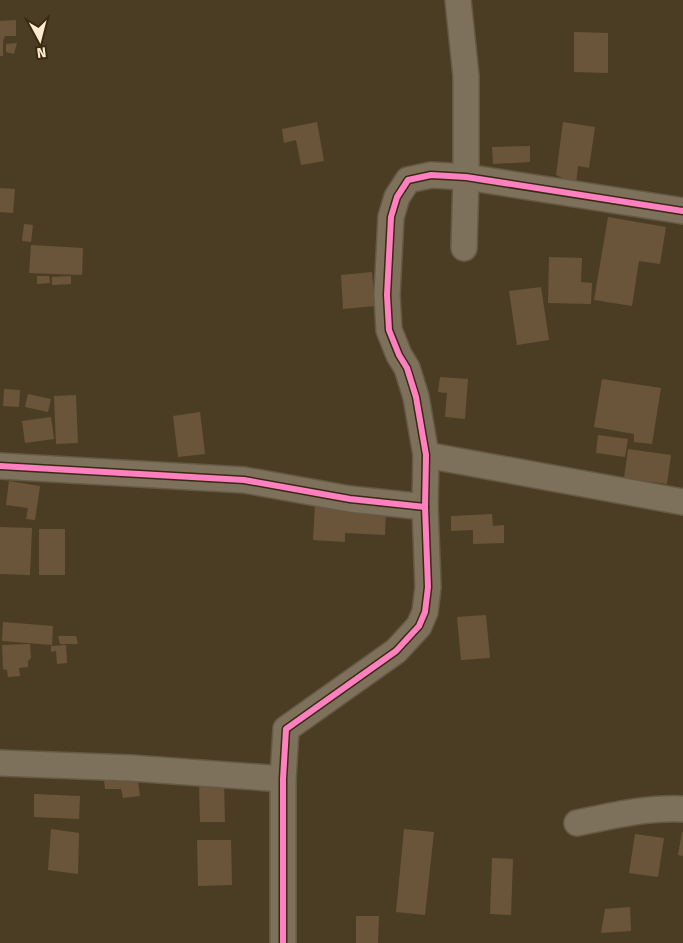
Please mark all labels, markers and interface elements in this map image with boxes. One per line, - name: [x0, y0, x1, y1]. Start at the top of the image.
- north arrow: [15, 15, 65, 65]
- text: N: [36, 43, 47, 61]

